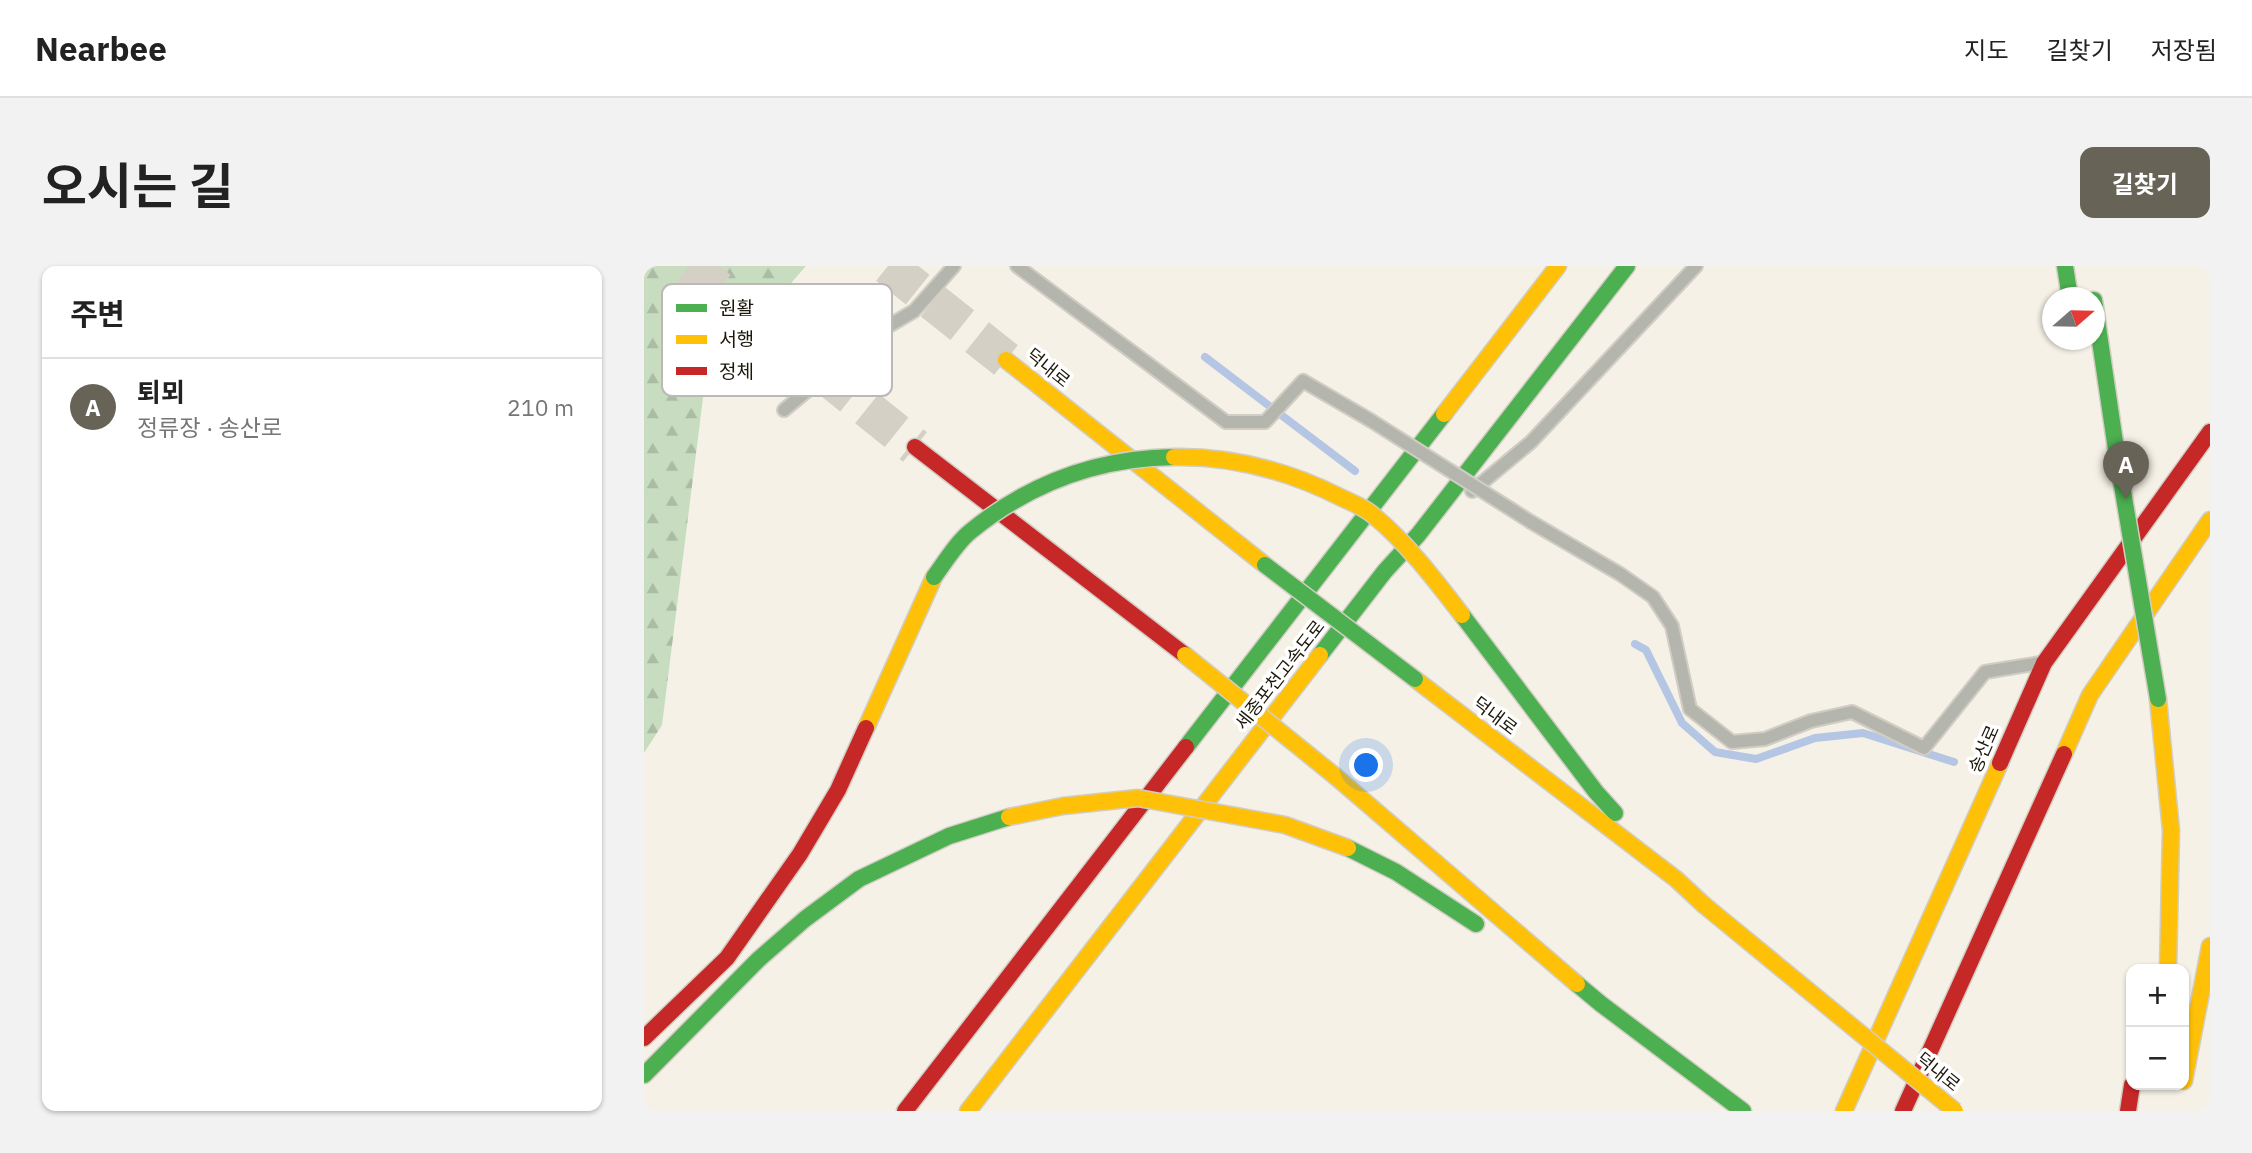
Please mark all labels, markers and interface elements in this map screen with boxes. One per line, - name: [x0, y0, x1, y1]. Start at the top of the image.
- text: Nearbee: [35, 27, 167, 70]
- text: 지도: [1964, 34, 2009, 66]
- text: 길찾기: [2047, 34, 2113, 66]
- text: 저장됨: [2151, 34, 2217, 66]
- button: 길찾기: [2080, 147, 2210, 218]
- text: 오시는 길: [42, 154, 234, 217]
- legend: [662, 284, 892, 396]
- north arrow: [2042, 287, 2105, 350]
- text: 주변: [70, 294, 125, 333]
- text: 원활: [719, 296, 754, 320]
- text: 서행: [719, 327, 754, 351]
- street label: 덕내로: [1022, 343, 1075, 392]
- text: 정체: [719, 359, 754, 383]
- text: 퇴뫼: [137, 375, 185, 409]
- text: A: [85, 392, 101, 422]
- text: 210 m: [507, 392, 574, 422]
- text: 정류장 · 송산로: [137, 412, 282, 442]
- pin: A: [2103, 441, 2149, 499]
- street label: 세종포천고속도로: [1230, 615, 1329, 734]
- street label: 덕내로: [1469, 691, 1522, 740]
- street label: 송산로: [1963, 721, 2004, 776]
- your location: [1349, 748, 1383, 782]
- map controls: [2126, 964, 2189, 1090]
- button: +: [2126, 964, 2189, 1027]
- button: −: [2126, 1027, 2189, 1090]
- street label: 덕내로: [1912, 1047, 1965, 1096]

